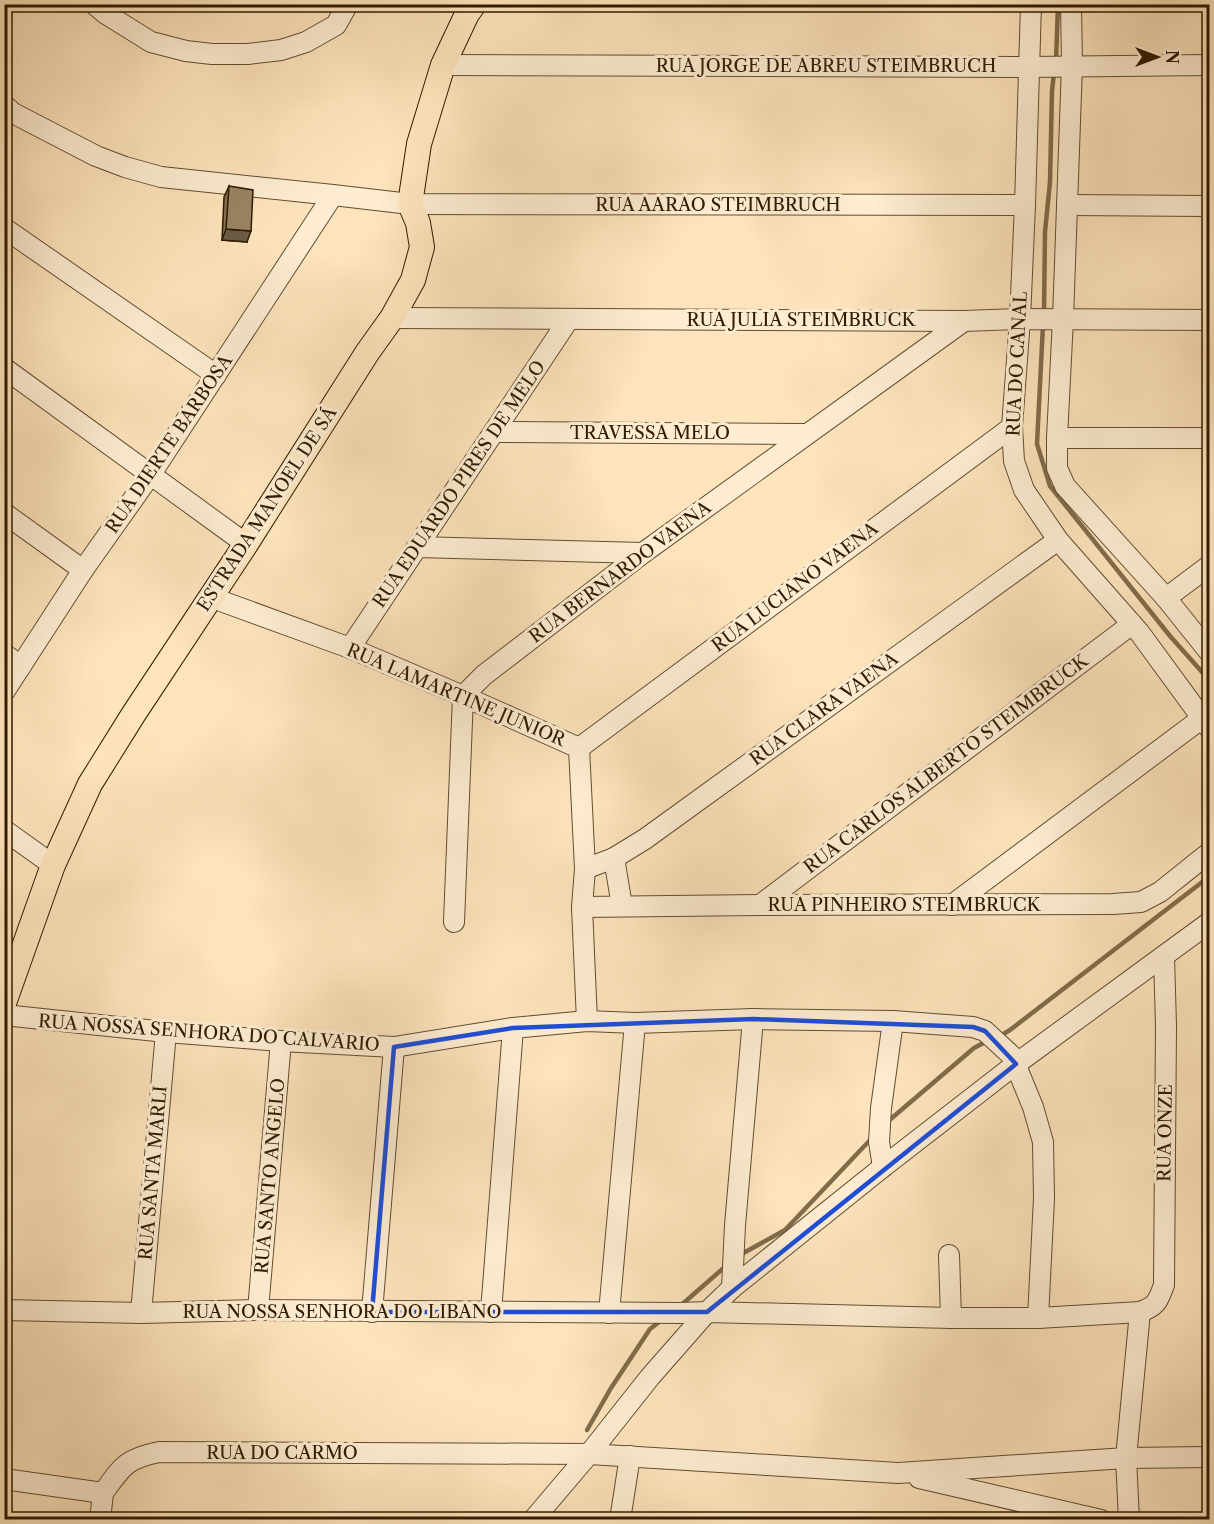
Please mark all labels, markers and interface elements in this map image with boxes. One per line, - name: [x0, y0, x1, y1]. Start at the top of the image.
- north arrow: [1127, 27, 1187, 87]
- text: N: [1162, 50, 1182, 64]
- street label: RUA JORGE DE ABREU STEIMBRUCH: [656, 55, 996, 77]
- street label: RUA AARAO STEIMBRUCH: [595, 194, 841, 216]
- street label: RUA DO CANAL: [1002, 291, 1032, 437]
- street label: RUA JULIA STEIMBRUCK: [687, 309, 916, 331]
- street label: RUA DIERTE BARBOSA: [101, 350, 237, 538]
- street label: RUA EDUARDO PIRES DE MELO: [368, 356, 550, 612]
- street label: ESTRADA MANOEL DE SÁ: [192, 401, 342, 615]
- street label: TRAVESSA MELO: [570, 422, 730, 444]
- street label: RUA BERNARDO VAENA: [525, 496, 716, 648]
- street label: RUA LUCIANO VAENA: [708, 517, 883, 657]
- street label: RUA LAMARTINE JUNIOR: [343, 639, 569, 751]
- street label: RUA CLARA VAENA: [746, 647, 903, 770]
- street label: RUA CARLOS ALBERTO STEIMBRUCK: [799, 649, 1093, 878]
- street label: RUA PINHEIRO STEIMBRUCK: [767, 894, 1042, 916]
- street label: RUA NOSSA SENHORA DO CALVARIO: [38, 1010, 381, 1056]
- street label: RUA SANTO ANGELO: [250, 1077, 290, 1275]
- street label: RUA ONZE: [1153, 1084, 1177, 1182]
- street label: RUA SANTA MARLI: [134, 1085, 172, 1261]
- street label: RUA NOSSA SENHORA DO LIBANO: [183, 1301, 501, 1323]
- street label: RUA DO CARMO: [206, 1442, 358, 1464]

